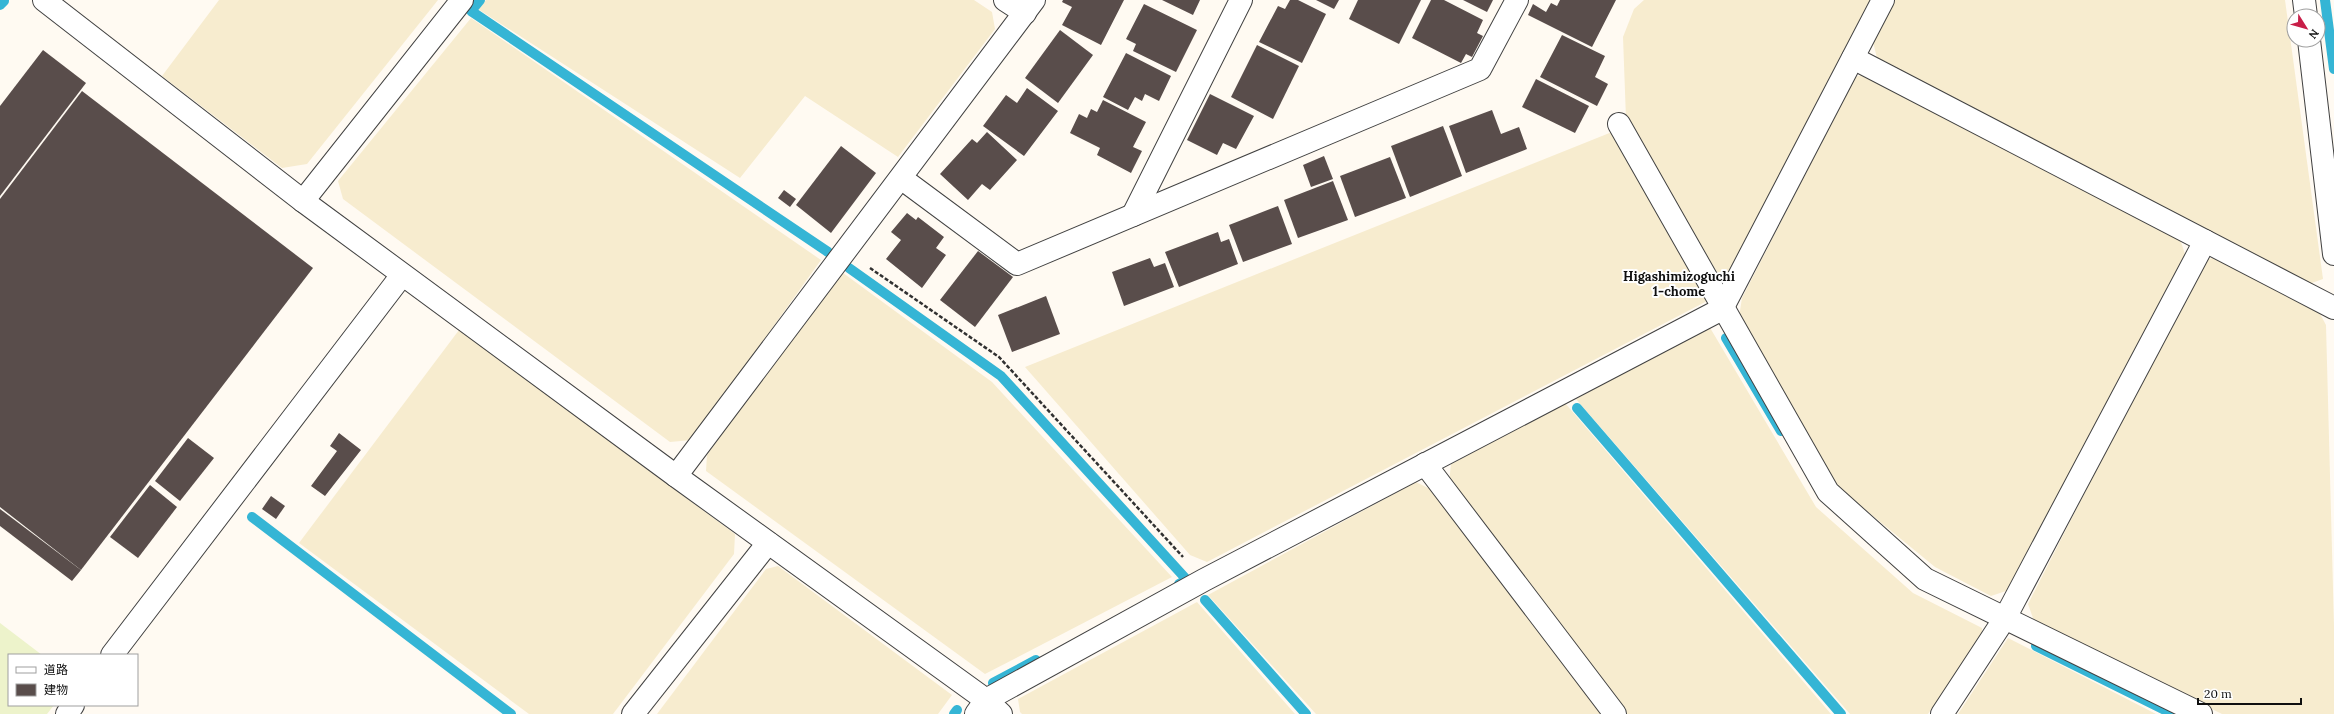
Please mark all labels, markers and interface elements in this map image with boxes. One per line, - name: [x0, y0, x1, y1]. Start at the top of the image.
- north arrow: [2286, 8, 2326, 48]
- text: N: [2306, 26, 2322, 42]
- district label: Higashimizoguchi 1-chome: [1623, 268, 1735, 300]
- legend: [8, 654, 138, 706]
- text: 道路: [44, 662, 68, 677]
- scale bar: [2198, 680, 2301, 706]
- text: 建物: [44, 682, 68, 697]
- text: 20 m: [2204, 686, 2232, 701]

